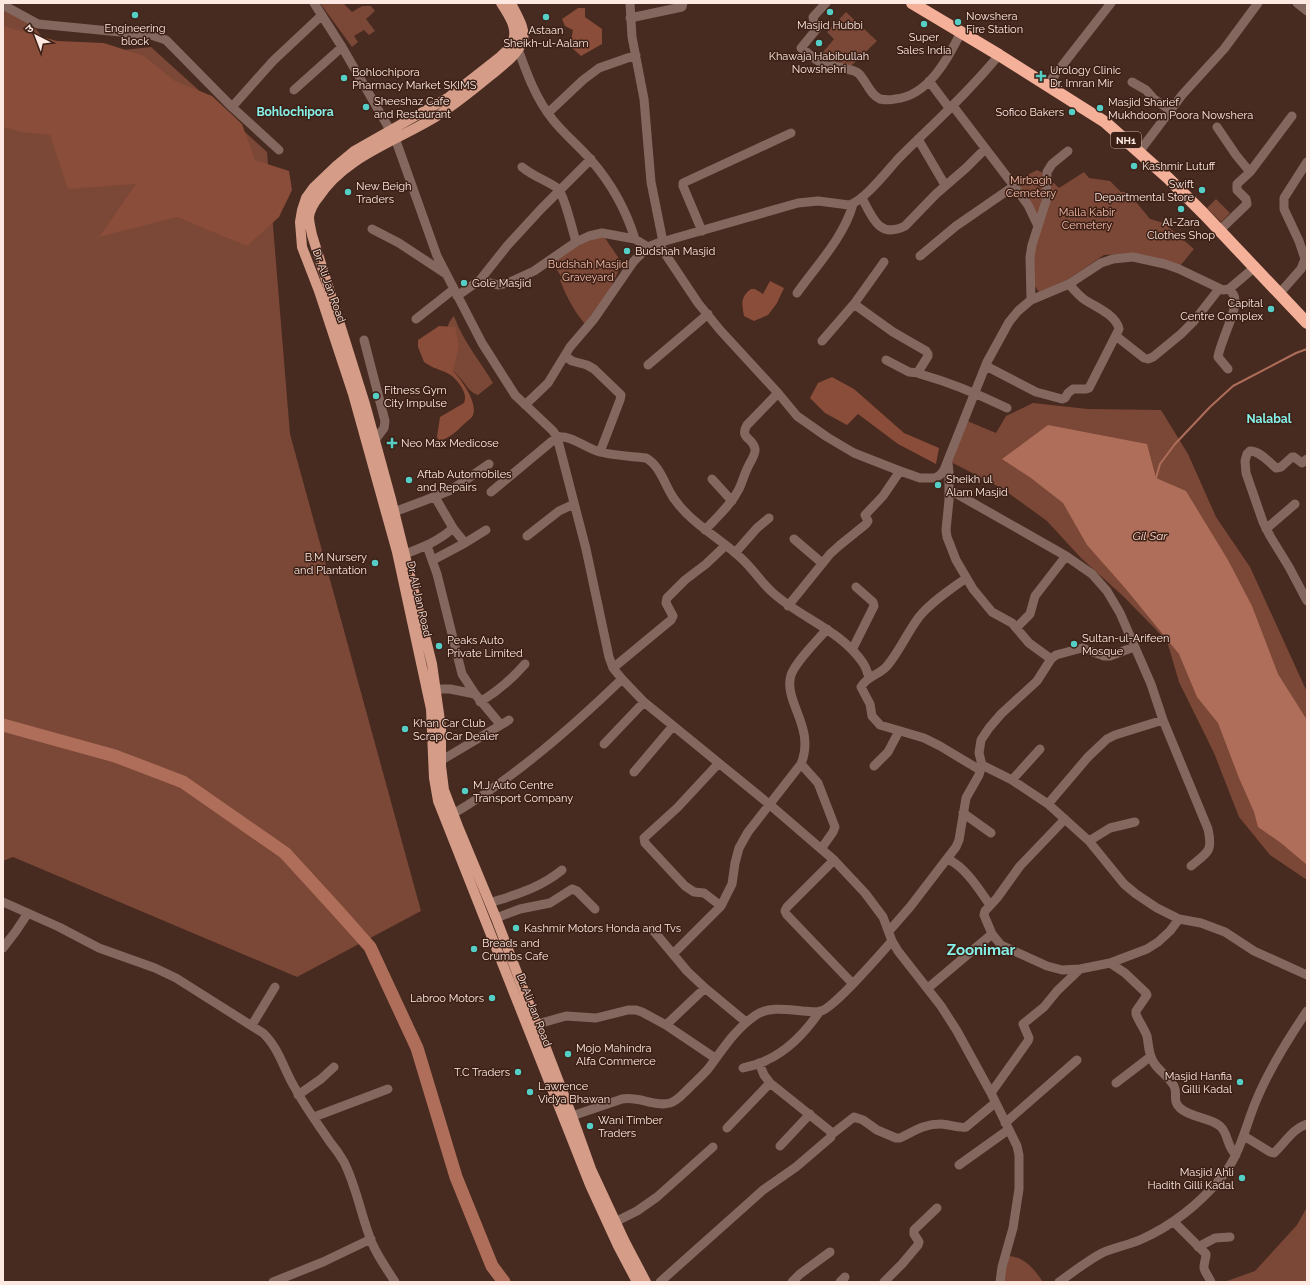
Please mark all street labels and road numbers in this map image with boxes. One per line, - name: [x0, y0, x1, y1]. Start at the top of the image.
- road number: NH1: [1111, 132, 1141, 148]
- street label: Dr. Ali Jan Road: [310, 247, 348, 325]
- street label: Dr. Ali Jan Road: [404, 560, 434, 638]
- street label: Dr. Ali Jan Road: [514, 972, 554, 1049]

